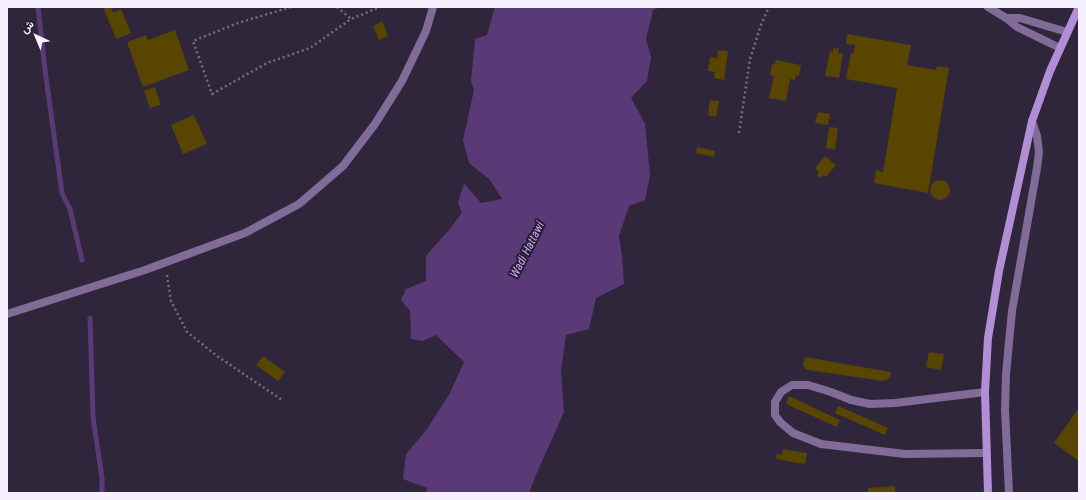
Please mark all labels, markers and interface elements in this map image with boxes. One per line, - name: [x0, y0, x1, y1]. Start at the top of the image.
- north arrow: [16, 16, 56, 56]
- text: ش: [18, 18, 37, 36]
- water label: Wadi Hattawi: [508, 220, 548, 280]

